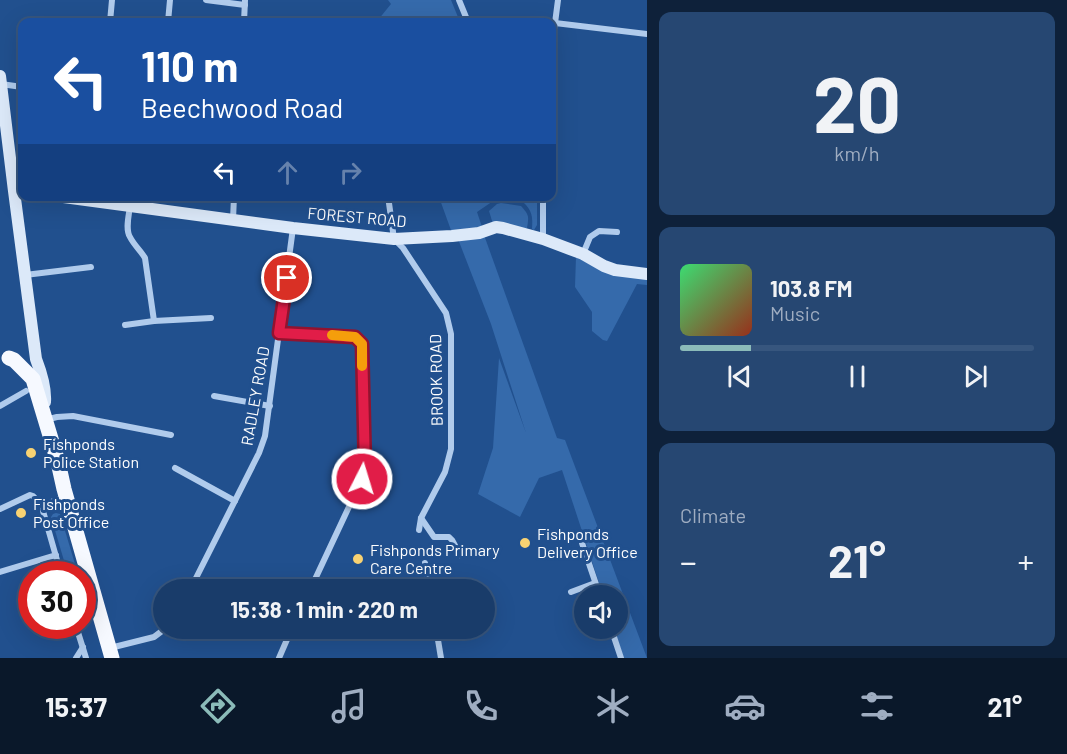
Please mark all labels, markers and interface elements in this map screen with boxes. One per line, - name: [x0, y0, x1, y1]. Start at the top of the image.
- text: 110 m: [141, 40, 238, 90]
- icon: left: [42, 42, 120, 120]
- text: 20: [813, 55, 901, 149]
- text: Beechwood Road: [141, 91, 343, 123]
- text: km/h: [834, 141, 880, 165]
- icon: left: [208, 156, 241, 189]
- icon: ahead: [271, 156, 304, 189]
- icon: right: [334, 156, 367, 189]
- street label: FOREST ROAD: [307, 203, 407, 230]
- pin: [261, 252, 312, 303]
- icon: arrive: [270, 261, 303, 294]
- text: 103.8 FM: [770, 275, 853, 301]
- text: Music: [770, 301, 820, 325]
- street label: BROOK ROAD: [425, 334, 446, 426]
- street label: RADLEY ROAD: [236, 345, 273, 447]
- icon: previous: [723, 360, 756, 393]
- icon: pause: [841, 360, 874, 393]
- icon: next: [959, 360, 992, 393]
- place label: Fishponds Police Station: [43, 434, 139, 471]
- marker: Fishponds Police Station: [24, 446, 38, 460]
- position arrow: [330, 447, 394, 511]
- place label: Fishponds Post Office: [33, 494, 109, 531]
- text: Climate: [680, 503, 746, 527]
- marker: Fishponds Post Office: [14, 506, 28, 520]
- place label: Fishponds Delivery Office: [537, 524, 638, 561]
- text: 21°: [828, 533, 886, 587]
- marker: Fishponds Delivery Office: [518, 536, 532, 550]
- place label: Fishponds Primary Care Centre: [370, 540, 500, 577]
- text: −: [680, 541, 697, 581]
- text: +: [1018, 541, 1034, 581]
- marker: Fishponds Primary Care Centre: [351, 552, 365, 566]
- speed limit sign: 30: [18, 561, 96, 639]
- map controls: [574, 585, 628, 639]
- button: sound: [574, 585, 628, 639]
- text: 15:38 · 1 min · 220 m: [230, 596, 418, 622]
- icon: directions: [197, 685, 239, 727]
- icon: music: [328, 685, 370, 727]
- icon: phone: [460, 685, 502, 727]
- icon: climate: [592, 685, 634, 727]
- icon: car: [724, 685, 766, 727]
- icon: filters: [856, 685, 898, 727]
- text: 15:37: [45, 690, 107, 722]
- text: 21°: [987, 690, 1022, 722]

